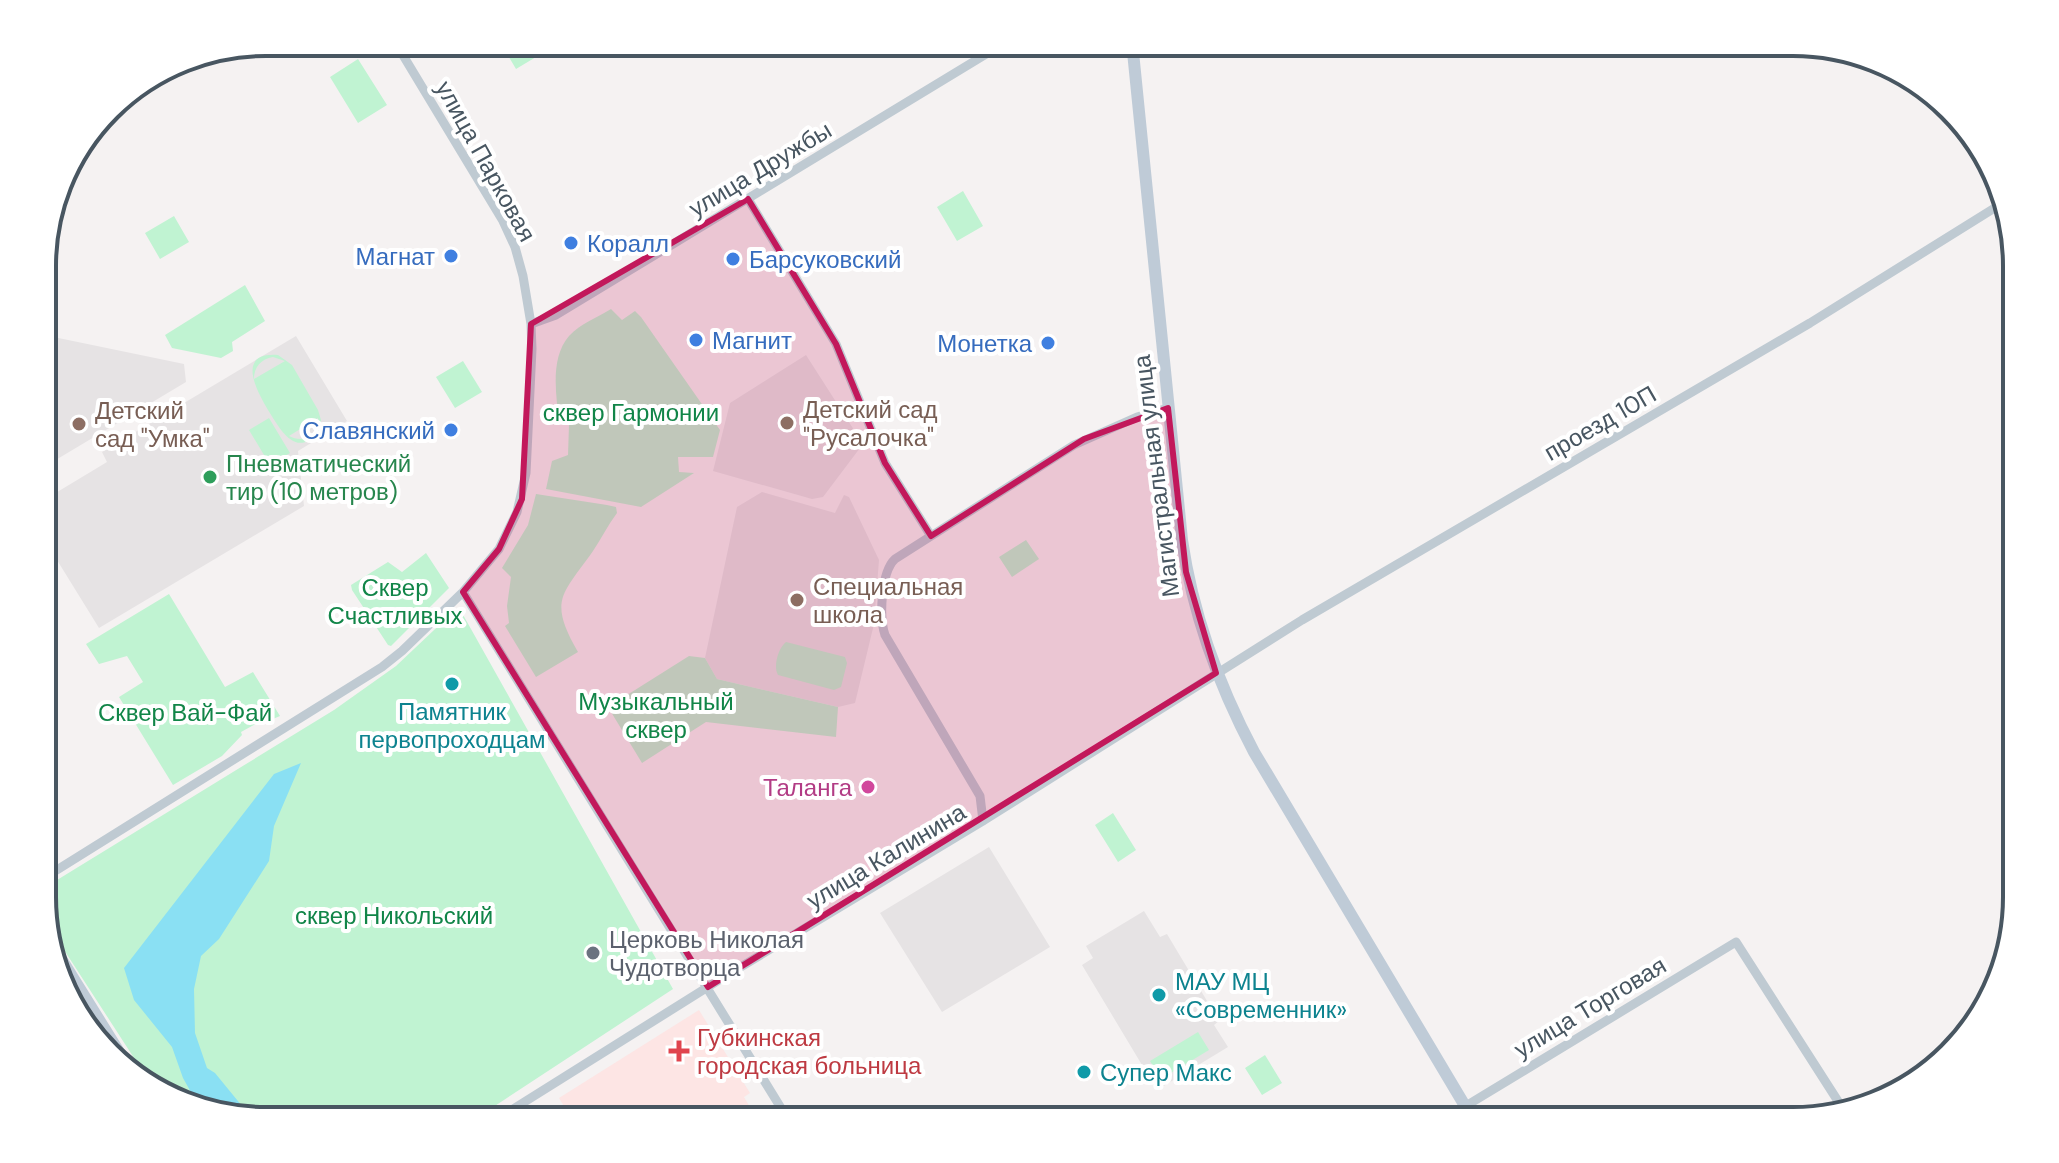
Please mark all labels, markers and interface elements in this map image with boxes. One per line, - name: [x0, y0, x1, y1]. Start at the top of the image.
- street label: улица Парковая: [429, 75, 543, 247]
- street label: улица Дружбы: [683, 114, 837, 224]
- place label: Коралл: [587, 228, 669, 259]
- marker: Коралл: [562, 234, 580, 252]
- place label: Магнат: [356, 241, 435, 272]
- place label: Барсуковский: [749, 244, 901, 275]
- marker: Магнат: [442, 247, 460, 265]
- marker: Барсуковский: [724, 250, 742, 268]
- place label: Магнит: [712, 325, 792, 356]
- place label: Монетка: [937, 328, 1033, 359]
- marker: Магнит: [687, 331, 705, 349]
- marker: Монетка: [1039, 334, 1057, 352]
- street label: Магистральная улица: [1126, 352, 1186, 599]
- street label: проезд 10П: [1538, 378, 1662, 468]
- place label: Детский сад "Русалочка": [803, 394, 938, 453]
- place label: Детский сад "Умка": [95, 395, 210, 454]
- park label: сквер Гармонии: [543, 397, 719, 428]
- marker: Детский сад "Русалочка": [778, 414, 796, 432]
- marker: Детский сад "Умка": [70, 415, 88, 433]
- place label: Славянский: [302, 415, 435, 446]
- marker: Славянский: [442, 421, 460, 439]
- place label: Пневматический тир (10 метров): [226, 448, 411, 507]
- marker: Пневматический тир (10 метров): [201, 468, 219, 486]
- place label: Специальная школа: [813, 571, 963, 630]
- park label: Сквер Счастливых: [328, 572, 462, 631]
- marker: Специальная школа: [788, 591, 806, 609]
- marker: Памятник первопроходцам: [443, 675, 461, 693]
- park label: Музыкальный сквер: [578, 686, 734, 745]
- place label: Памятник первопроходцам: [358, 696, 546, 755]
- park label: Сквер Вай-Фай: [98, 697, 272, 728]
- place label: Таланга: [763, 772, 853, 803]
- marker: Таланга: [859, 778, 877, 796]
- street label: улица Калинина: [801, 796, 972, 916]
- park label: сквер Никольский: [295, 900, 493, 931]
- place label: Церковь Николая Чудотворца: [609, 924, 804, 983]
- marker: Церковь Николая Чудотворца: [584, 944, 602, 962]
- street label: улица Торговая: [1508, 949, 1672, 1065]
- place label: МАУ МЦ «Современник»: [1175, 966, 1347, 1025]
- marker: МАУ МЦ «Современник»: [1150, 986, 1168, 1004]
- place label: Губкинская городская больница: [697, 1022, 922, 1081]
- marker: Губкинская городская больница: [668, 1040, 690, 1062]
- place label: Супер Макс: [1100, 1057, 1232, 1088]
- marker: Супер Макс: [1075, 1063, 1093, 1081]

